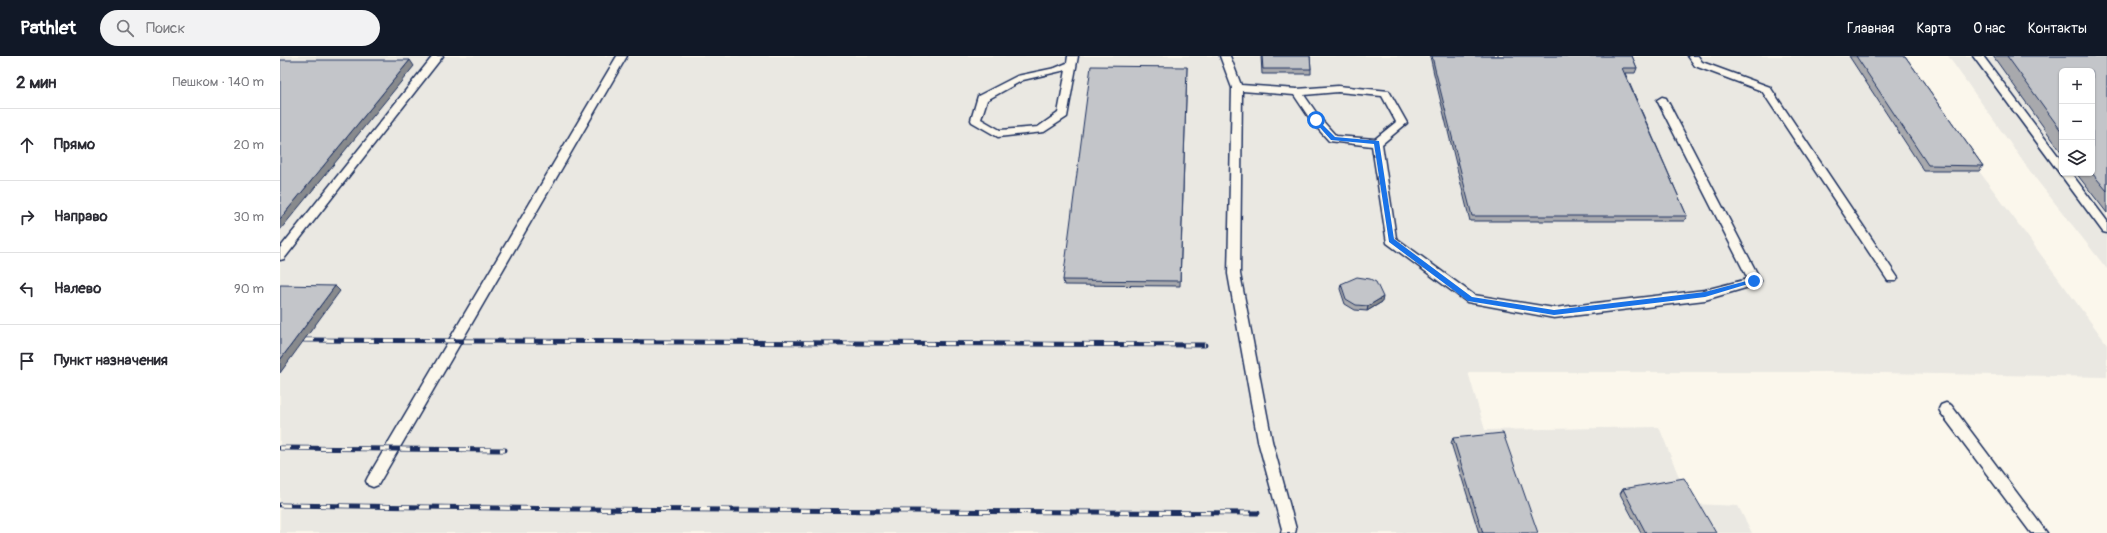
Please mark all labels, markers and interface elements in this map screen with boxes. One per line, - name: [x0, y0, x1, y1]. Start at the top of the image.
- search box: [100, 10, 380, 46]
- text: Pathlet: [20, 16, 76, 40]
- icon: search: [114, 17, 136, 39]
- text: Поиск: [146, 19, 185, 38]
- text: Главная: [1847, 20, 1894, 37]
- text: Карта: [1916, 20, 1951, 37]
- text: О нас: [1973, 20, 2006, 37]
- text: Контакты: [2028, 20, 2087, 37]
- map controls: [2059, 68, 2095, 176]
- button: +: [2059, 68, 2095, 104]
- text: 2 мин: [16, 72, 56, 93]
- text: Пешком · 140 m: [173, 74, 264, 90]
- button: −: [2059, 104, 2095, 140]
- route start: [1307, 111, 1325, 129]
- icon: ahead: [16, 134, 38, 156]
- text: Прямо: [54, 135, 95, 154]
- text: 20 m: [233, 137, 264, 153]
- button: layers: [2059, 140, 2095, 176]
- icon: right: [16, 206, 38, 228]
- text: Направо: [54, 207, 108, 226]
- text: 30 m: [234, 209, 264, 225]
- route end: [1745, 272, 1763, 290]
- icon: left: [16, 278, 38, 300]
- text: Налево: [54, 279, 101, 298]
- text: 90 m: [234, 281, 264, 297]
- icon: arrive: [16, 350, 38, 372]
- text: Пункт назначения: [54, 351, 168, 370]

